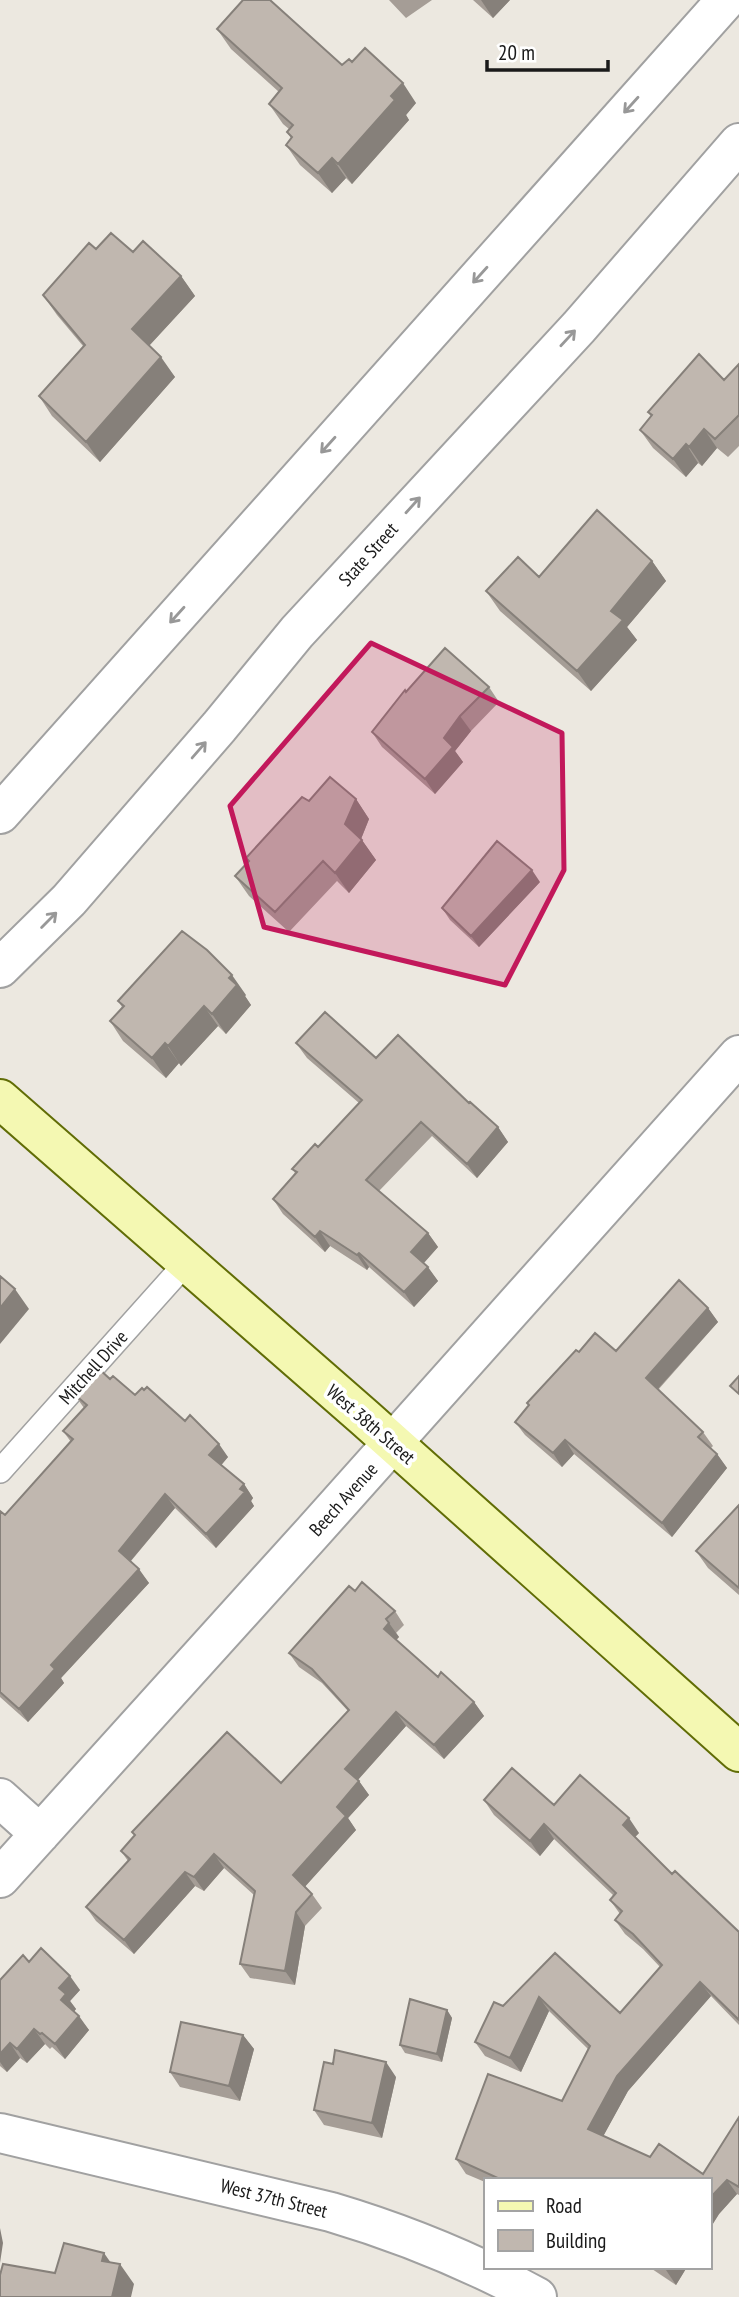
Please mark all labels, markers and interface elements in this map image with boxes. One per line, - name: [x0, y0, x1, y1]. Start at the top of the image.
- scale bar: [487, 28, 608, 72]
- text: 20 m: [498, 39, 535, 66]
- one-way arrow: [623, 96, 639, 114]
- one-way arrow: [472, 266, 488, 284]
- one-way arrow: [560, 329, 576, 347]
- one-way arrow: [320, 436, 337, 453]
- one-way arrow: [405, 497, 422, 514]
- street label: State Street: [333, 517, 403, 591]
- one-way arrow: [169, 606, 185, 624]
- one-way arrow: [191, 741, 207, 759]
- one-way arrow: [40, 912, 57, 929]
- street label: Mitchell Drive: [53, 1325, 133, 1409]
- street label: West 38th Street: [322, 1379, 421, 1470]
- street label: Beech Avenue: [304, 1457, 382, 1541]
- street label: West 37th Street: [218, 2173, 331, 2223]
- legend: [484, 2178, 711, 2269]
- text: Road: [546, 2192, 582, 2219]
- text: Building: [546, 2227, 606, 2254]

